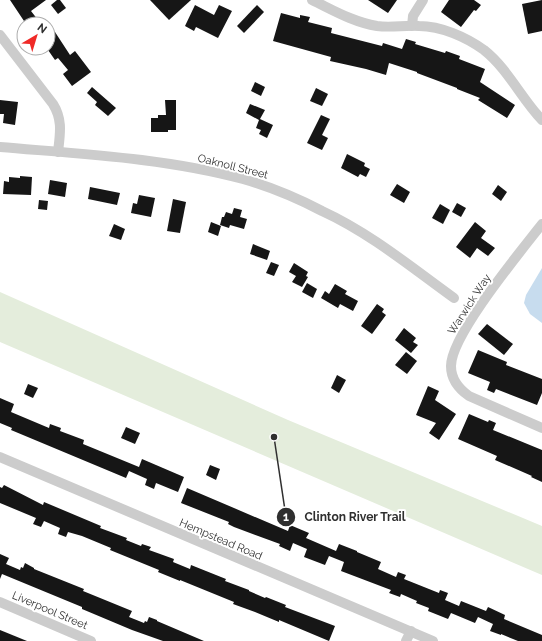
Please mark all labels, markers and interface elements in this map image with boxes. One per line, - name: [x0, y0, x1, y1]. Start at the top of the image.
- north arrow: [16, 16, 56, 56]
- text: N: [35, 21, 49, 36]
- street label: Oaknoll Street: [196, 151, 270, 182]
- street label: Warwick Way: [445, 272, 494, 337]
- callout: Clinton River Trail: [276, 505, 413, 529]
- text: 1: [283, 510, 289, 524]
- text: Clinton River Trail: [305, 510, 406, 524]
- street label: Hempstead Road: [177, 516, 264, 563]
- street label: Liverpool Street: [10, 589, 90, 632]

